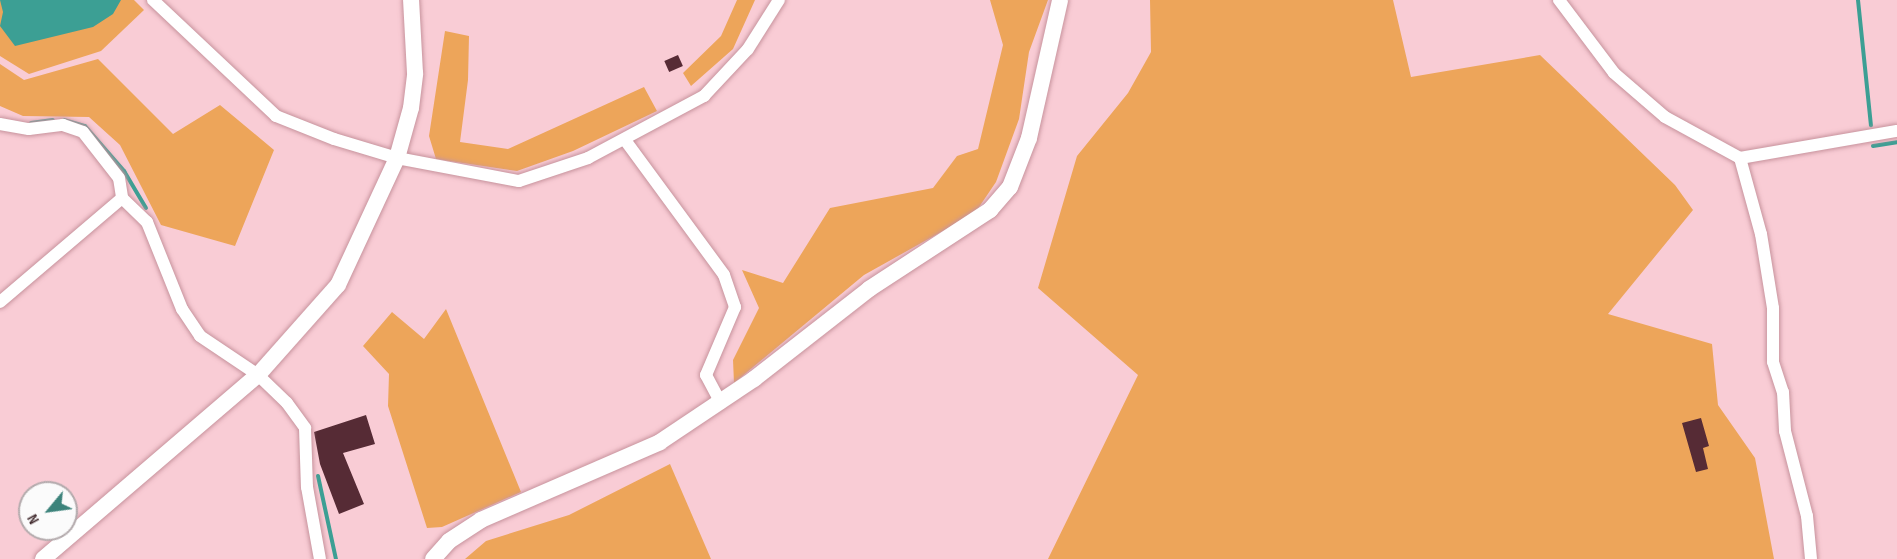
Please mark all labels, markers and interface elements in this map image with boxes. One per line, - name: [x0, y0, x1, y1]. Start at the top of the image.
- north arrow: [18, 481, 78, 541]
- text: N: [23, 511, 44, 527]

